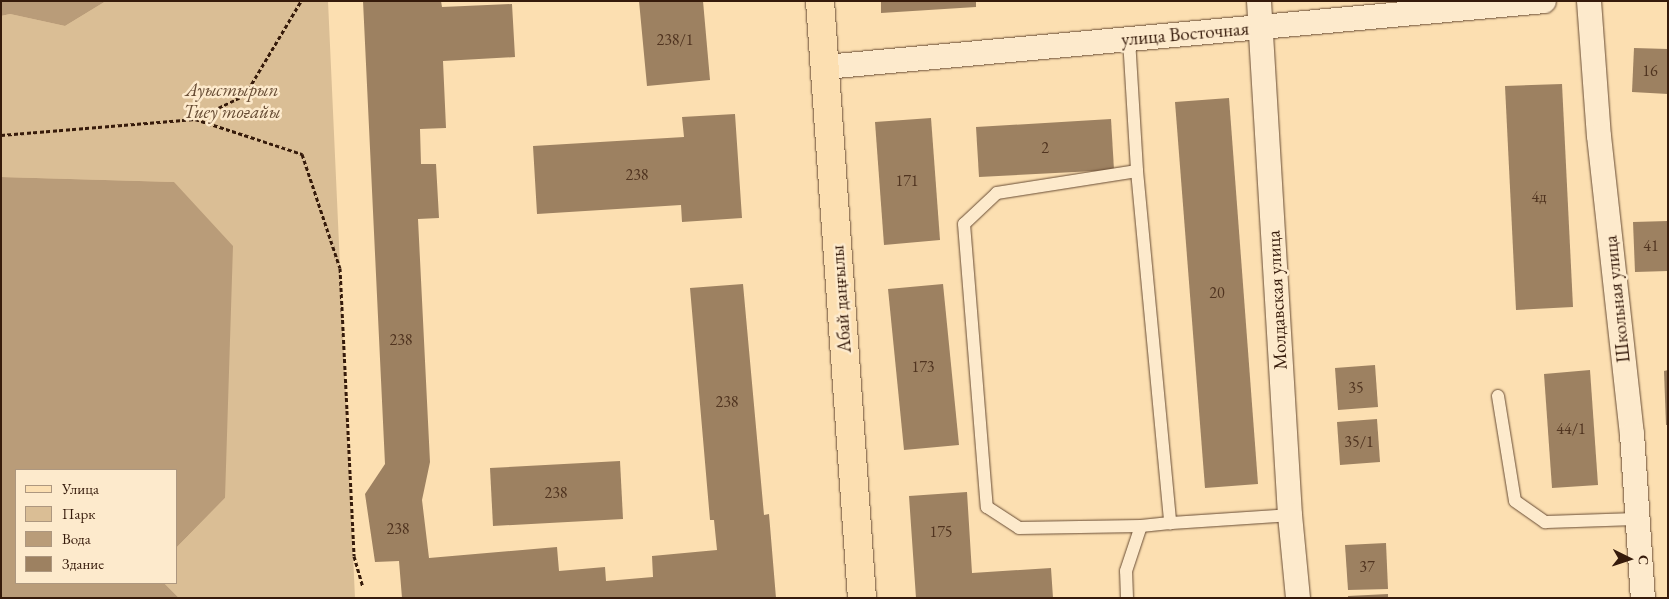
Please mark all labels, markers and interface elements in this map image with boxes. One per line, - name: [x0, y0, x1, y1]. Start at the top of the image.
- street label: улица Восточная: [1120, 17, 1250, 51]
- house number: 238/1: [656, 30, 694, 50]
- house number: 16: [1642, 61, 1658, 81]
- park label: Ауыстырып Тиеу тоғайы: [183, 79, 281, 123]
- house number: 2: [1041, 138, 1049, 158]
- house number: 238: [625, 165, 649, 185]
- house number: 171: [895, 171, 919, 191]
- house number: 4д: [1532, 187, 1546, 207]
- street label: Молдавская улица: [1262, 230, 1292, 370]
- street label: Школьная улица: [1599, 234, 1635, 364]
- house number: 41: [1643, 236, 1659, 256]
- street label: Абай даңғылы: [826, 244, 856, 354]
- house number: 20: [1209, 283, 1225, 303]
- house number: 238: [389, 330, 413, 350]
- house number: 173: [911, 357, 935, 377]
- house number: 35: [1348, 378, 1364, 398]
- house number: 238: [715, 392, 739, 412]
- house number: 44/1: [1556, 419, 1586, 439]
- house number: 35/1: [1344, 432, 1374, 452]
- legend: [15, 469, 178, 584]
- text: Улица: [62, 479, 99, 498]
- house number: 238: [544, 483, 568, 503]
- text: Парк: [62, 504, 95, 523]
- house number: 238: [386, 519, 410, 539]
- house number: 175: [929, 522, 953, 542]
- text: Вода: [62, 529, 91, 548]
- north arrow: [1604, 534, 1654, 584]
- text: Здание: [62, 554, 104, 573]
- text: С: [1635, 554, 1653, 566]
- house number: 37: [1359, 557, 1375, 577]

